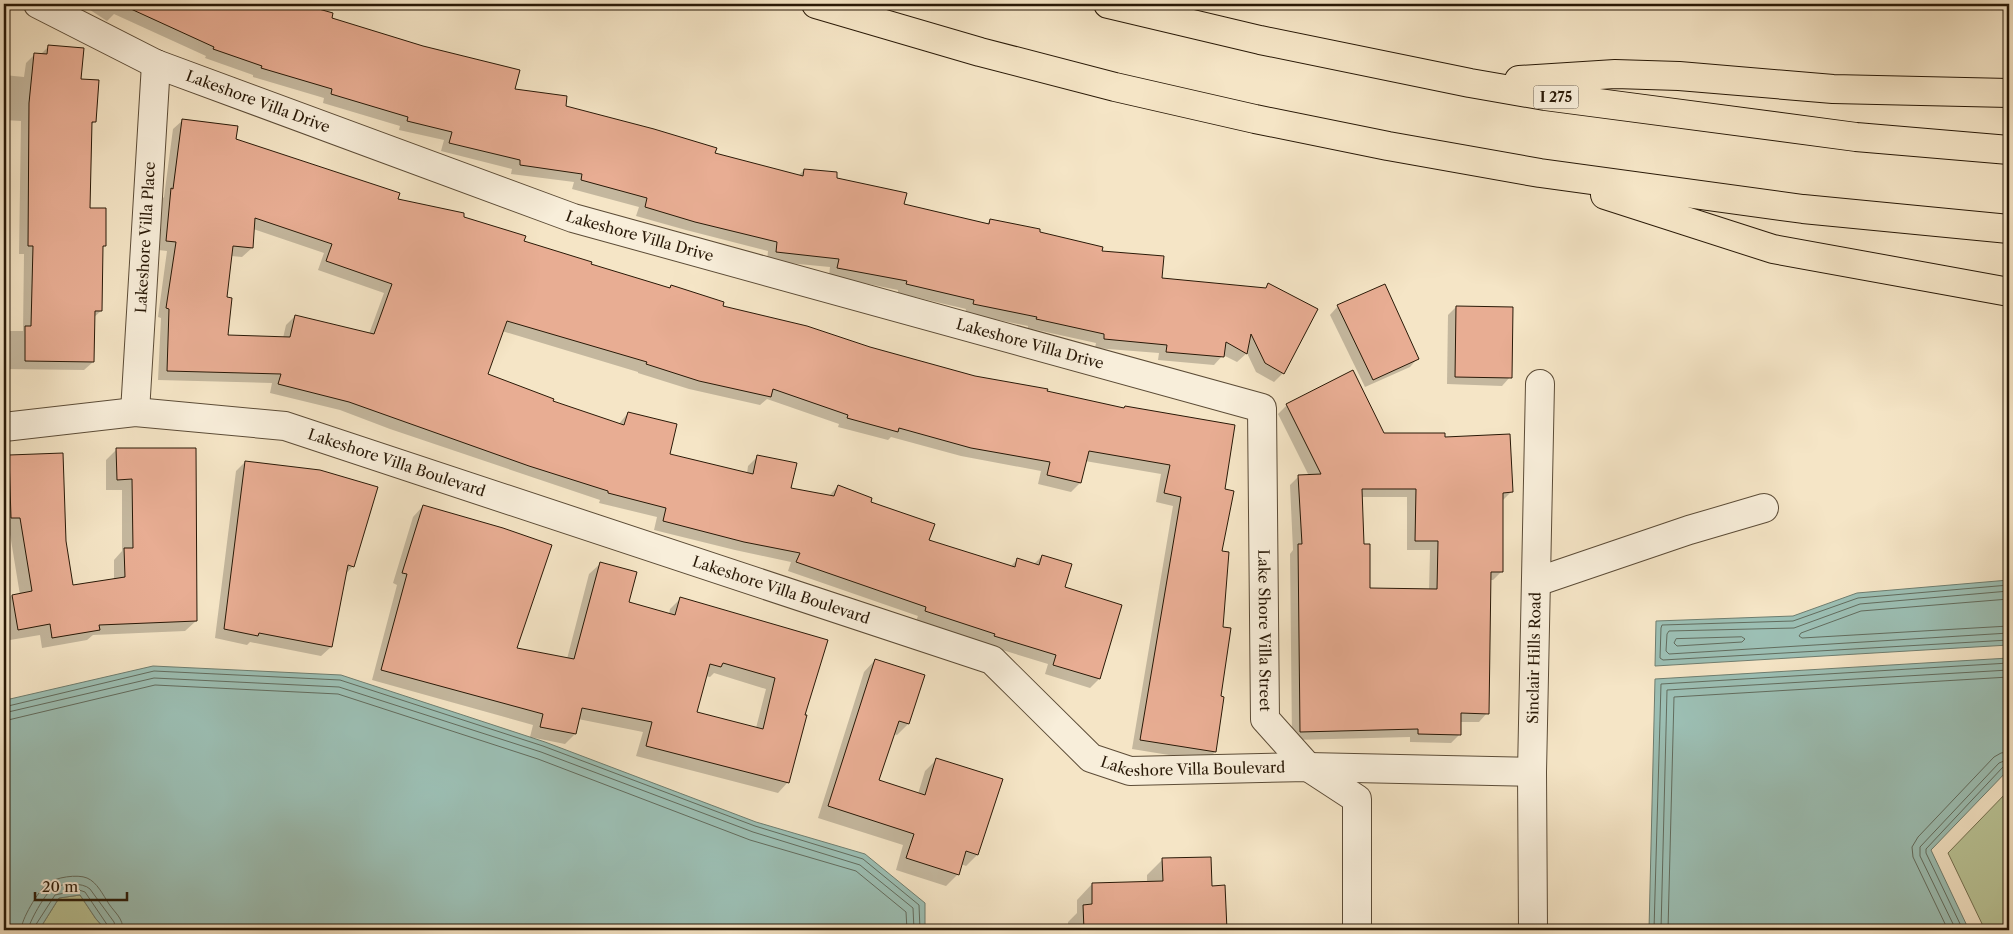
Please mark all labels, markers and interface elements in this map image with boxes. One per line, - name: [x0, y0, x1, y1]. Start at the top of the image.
- street label: Lakeshore Villa Drive: [183, 66, 333, 136]
- road number: I 275: [1534, 85, 1578, 108]
- street label: Lakeshore Villa Place: [131, 161, 159, 314]
- street label: Lakeshore Villa Drive: [563, 206, 716, 265]
- street label: Lakeshore Villa Drive: [954, 314, 1106, 373]
- street label: Lakeshore Villa Boulevard: [305, 424, 488, 501]
- street label: Lake Shore Villa Street: [1254, 549, 1275, 712]
- street label: Lakeshore Villa Boulevard: [690, 551, 872, 628]
- street label: Sinclair Hills Road: [1523, 592, 1545, 724]
- street label: Lakeshore Villa Boulevard: [1098, 752, 1285, 781]
- scale bar: [35, 869, 128, 901]
- text: 20 m: [42, 877, 78, 896]

